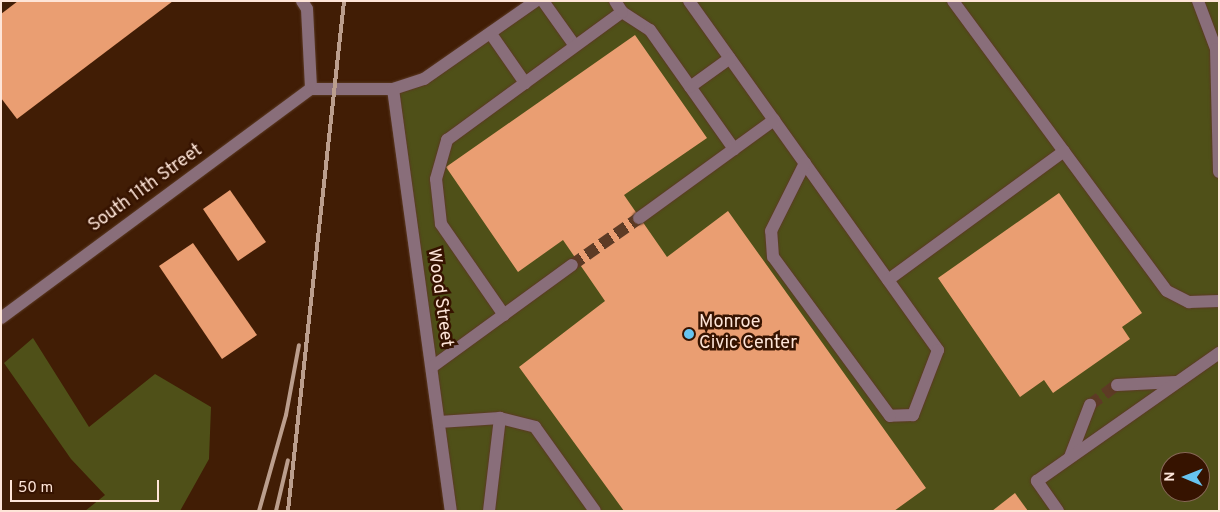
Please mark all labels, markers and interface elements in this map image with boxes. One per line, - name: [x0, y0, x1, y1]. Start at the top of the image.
- street label: South 11th Street: [85, 141, 207, 237]
- street label: Wood Street: [421, 247, 457, 349]
- place label: Monroe Civic Center: [699, 313, 797, 356]
- marker: Monroe Civic Center: [683, 328, 695, 340]
- north arrow: [1160, 452, 1210, 502]
- scale bar: [12, 470, 161, 502]
- text: N: [1162, 472, 1179, 482]
- text: 50 m: [18, 479, 53, 498]

